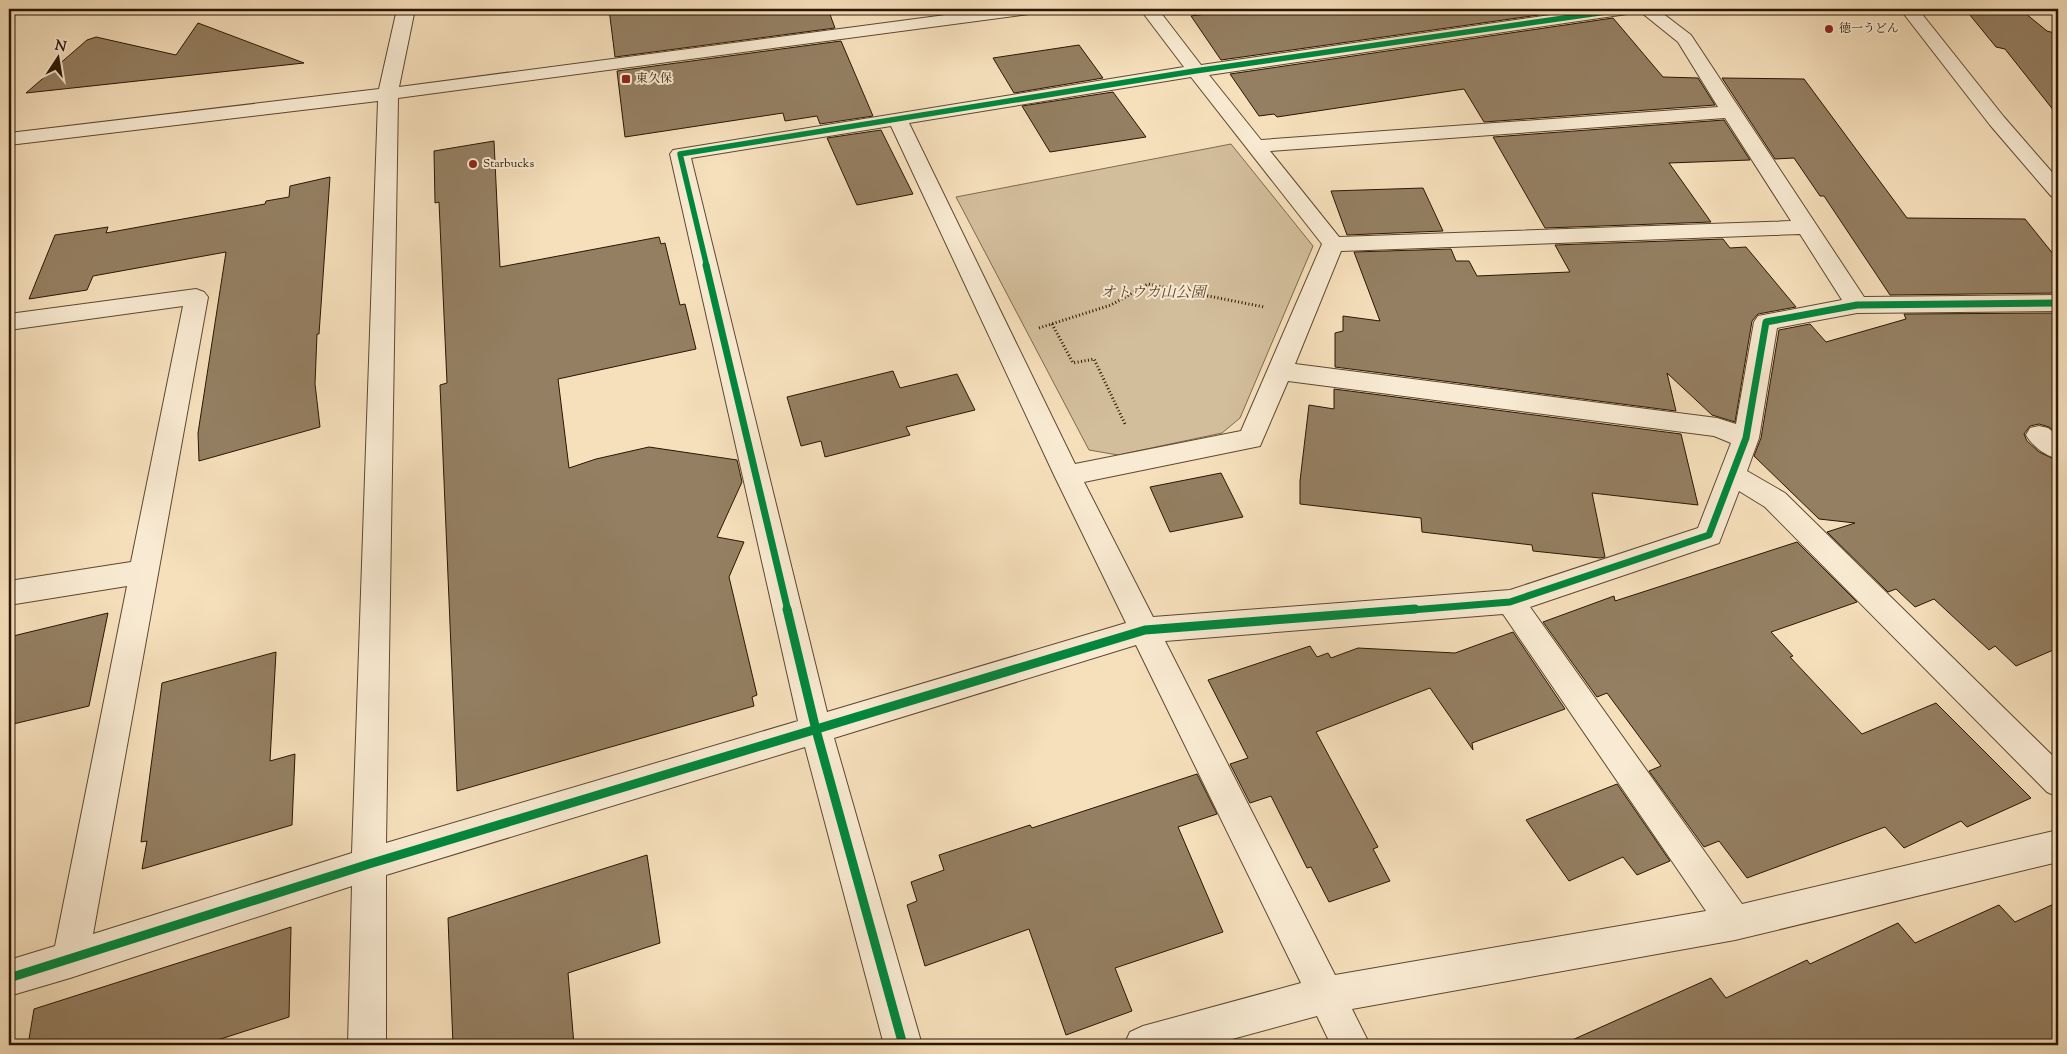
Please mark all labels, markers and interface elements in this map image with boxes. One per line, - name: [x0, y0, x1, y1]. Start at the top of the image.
- place label: 徳一うどん: [1839, 20, 1899, 38]
- marker: 徳一うどん: [1823, 23, 1835, 35]
- north arrow: [32, 32, 82, 82]
- text: N: [53, 36, 68, 58]
- place label: 東久保: [636, 70, 672, 88]
- marker: 東久保: [620, 73, 632, 85]
- place label: Starbucks: [483, 155, 534, 173]
- marker: Starbucks: [467, 158, 479, 170]
- park label: オトウカ山公園: [1100, 283, 1208, 304]

